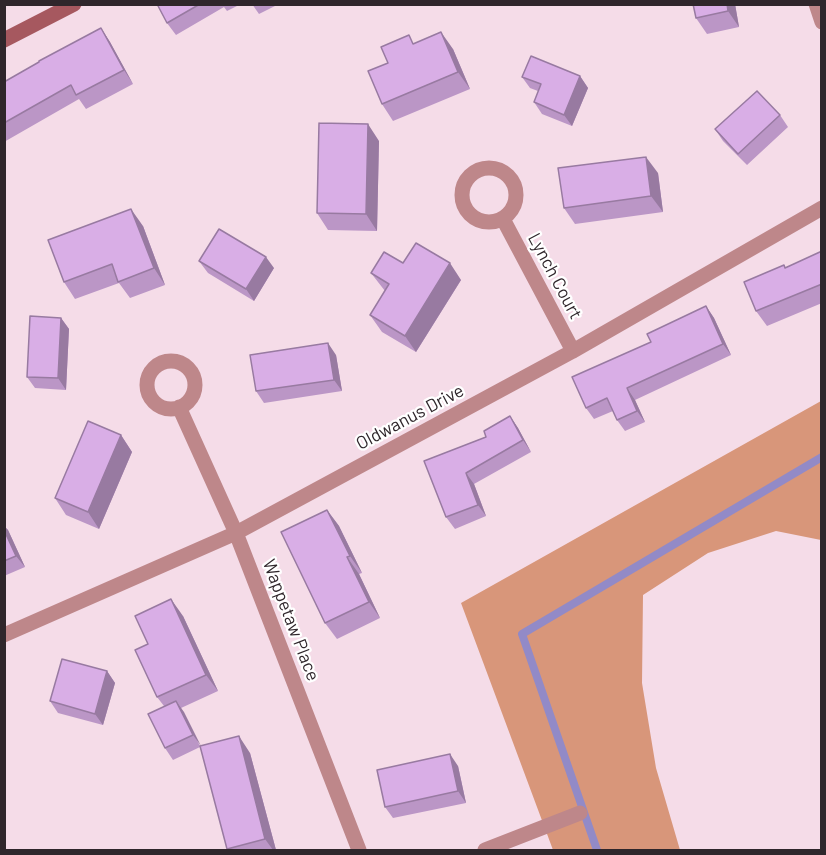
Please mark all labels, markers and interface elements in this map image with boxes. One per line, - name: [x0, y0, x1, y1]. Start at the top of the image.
- street label: Lynch Court: [523, 229, 587, 323]
- street label: Oldwanus Drive: [352, 380, 468, 454]
- street label: Wappetaw Place: [258, 556, 324, 684]

